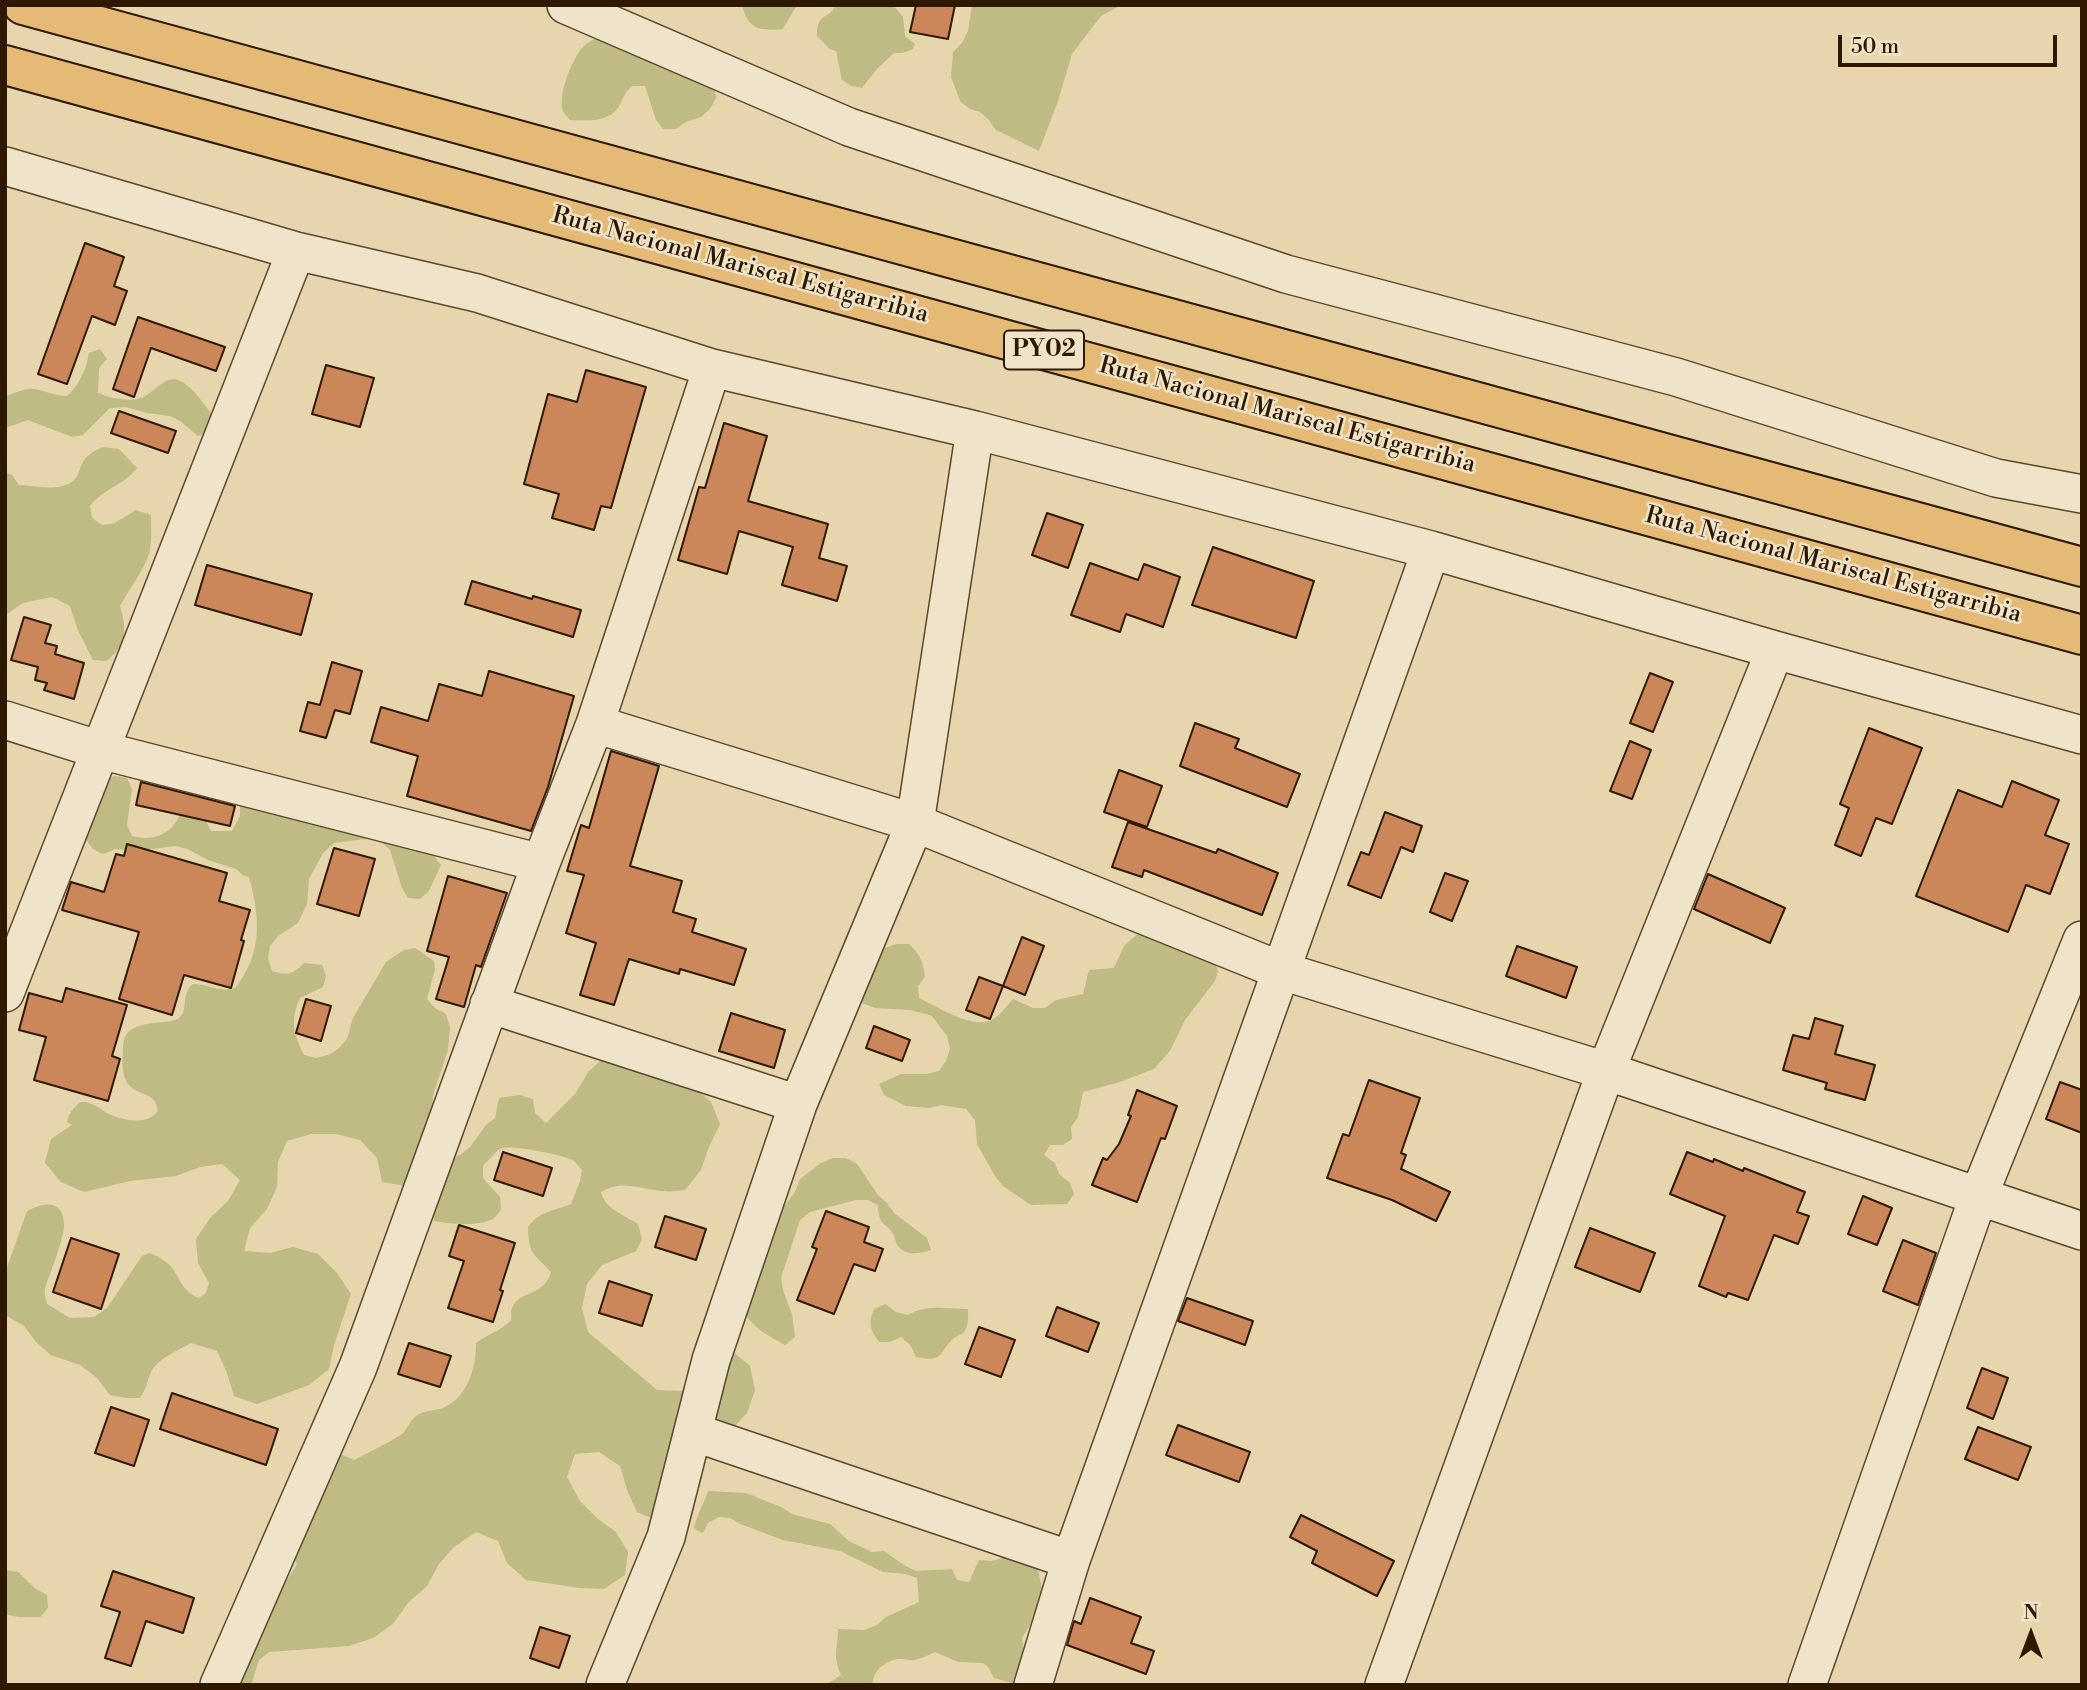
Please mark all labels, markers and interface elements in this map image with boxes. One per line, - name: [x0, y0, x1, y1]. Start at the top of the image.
- scale bar: [1842, 21, 2061, 65]
- text: 50 m: [1851, 34, 1899, 60]
- street label: Ruta Nacional Mariscal Estigarribia: [549, 202, 931, 330]
- road number: PY02: [1004, 330, 1084, 370]
- street label: Ruta Nacional Mariscal Estigarribia: [1096, 352, 1478, 480]
- street label: Ruta Nacional Mariscal Estigarribia: [1642, 502, 2024, 630]
- north arrow: [1996, 1599, 2066, 1669]
- text: N: [2023, 1601, 2039, 1625]

